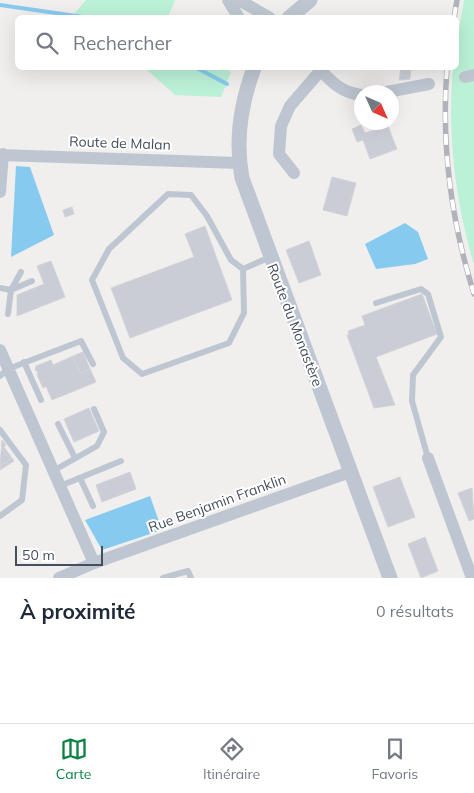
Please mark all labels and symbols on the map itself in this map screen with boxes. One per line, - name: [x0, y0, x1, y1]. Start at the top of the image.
- north arrow: [354, 85, 399, 130]
- street label: Route de Malan: [69, 132, 171, 154]
- street label: Route du Monastère: [263, 261, 327, 389]
- street label: Rue Benjamin Franklin: [146, 470, 288, 536]
- scale bar: [15, 543, 102, 566]

